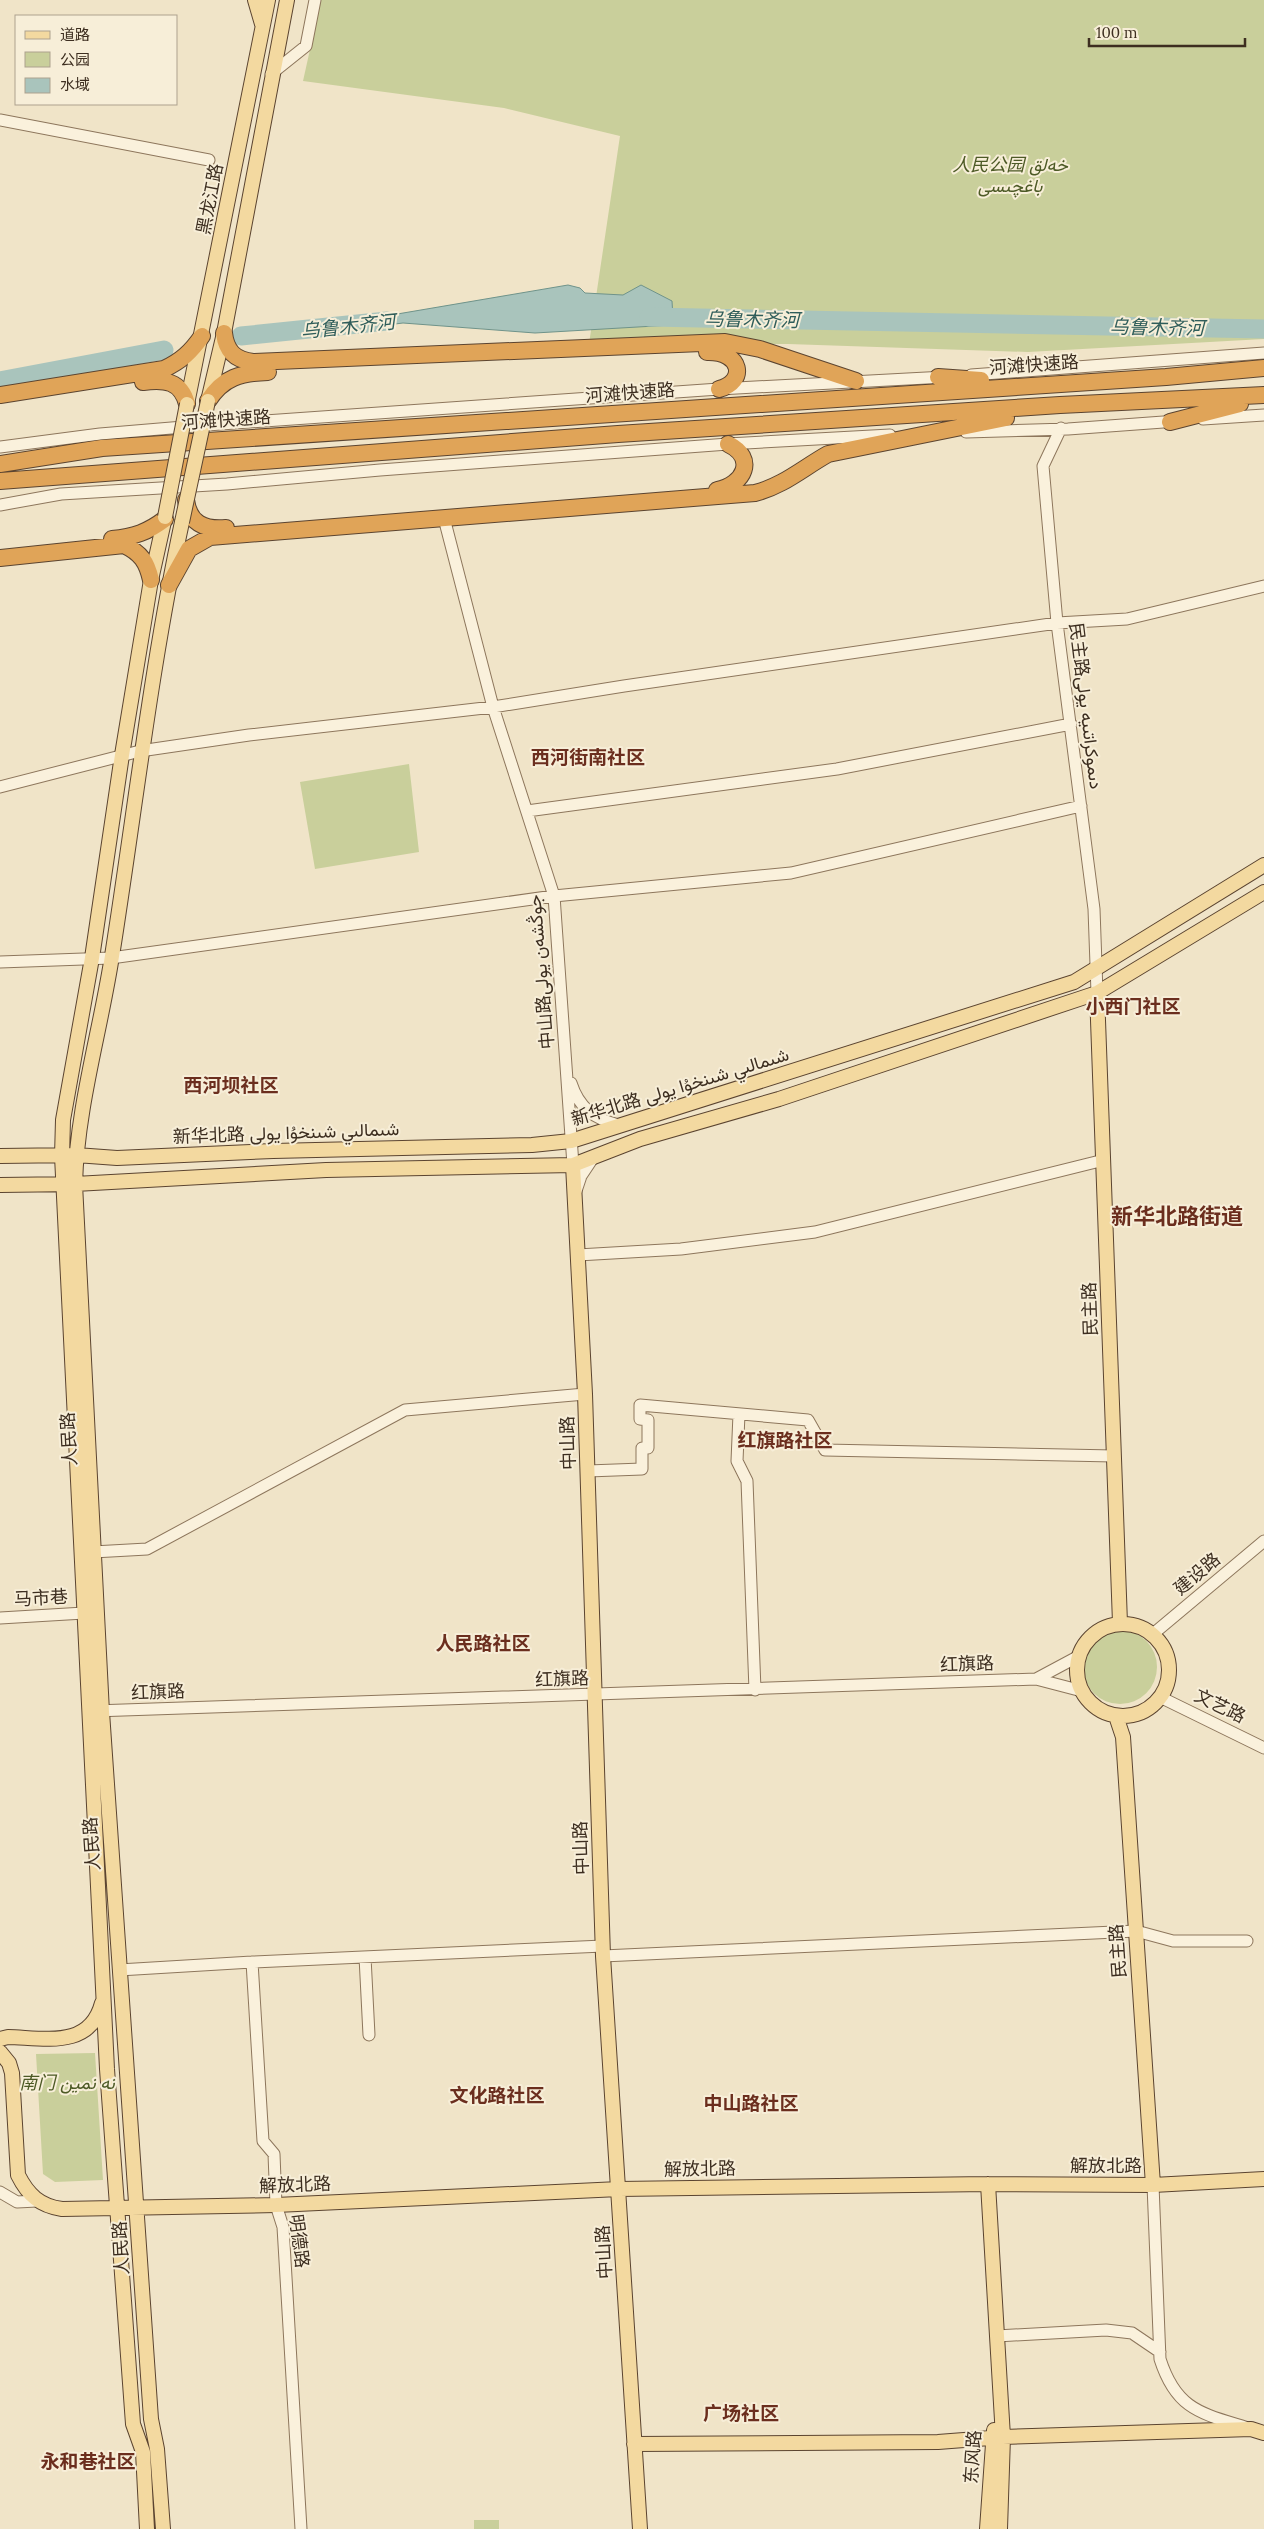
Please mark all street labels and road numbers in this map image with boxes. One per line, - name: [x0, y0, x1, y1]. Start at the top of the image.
- street label: 黑龙江路: [191, 161, 228, 236]
- street label: 河滩快速路: [988, 350, 1080, 379]
- street label: 河滩快速路: [584, 378, 676, 407]
- street label: 河滩快速路: [180, 405, 272, 434]
- street label: 民主路دىموكراتىيە يولى: [1065, 621, 1108, 791]
- street label: 中山路جوڭشەن يولى: [522, 894, 559, 1050]
- street label: 新华北路 شىمالىي شىنخۇا يولى: [568, 1042, 793, 1134]
- street label: 新华北路 شىمالىي شىنخۇا يولى: [172, 1117, 400, 1152]
- street label: 民主路: [1077, 1282, 1102, 1336]
- street label: 人民路: [56, 1411, 81, 1467]
- street label: 中山路: [555, 1416, 580, 1470]
- street label: 建设路: [1169, 1547, 1225, 1600]
- street label: 马市巷: [13, 1585, 69, 1610]
- street label: 红旗路: [940, 1651, 994, 1676]
- street label: 红旗路: [535, 1666, 589, 1691]
- street label: 红旗路: [131, 1679, 185, 1704]
- street label: 文艺路: [1191, 1683, 1250, 1728]
- street label: 人民路: [78, 1816, 105, 1872]
- street label: 中山路: [568, 1821, 593, 1875]
- street label: 民主路: [1104, 1923, 1131, 1979]
- street label: 解放北路: [1070, 2154, 1142, 2177]
- street label: 解放北路: [664, 2156, 736, 2181]
- street label: 解放北路: [259, 2172, 331, 2197]
- street label: 明德路: [285, 2213, 314, 2269]
- street label: 人民路: [108, 2220, 133, 2276]
- street label: 中山路: [591, 2224, 616, 2280]
- street label: 东风路: [959, 2429, 986, 2485]

